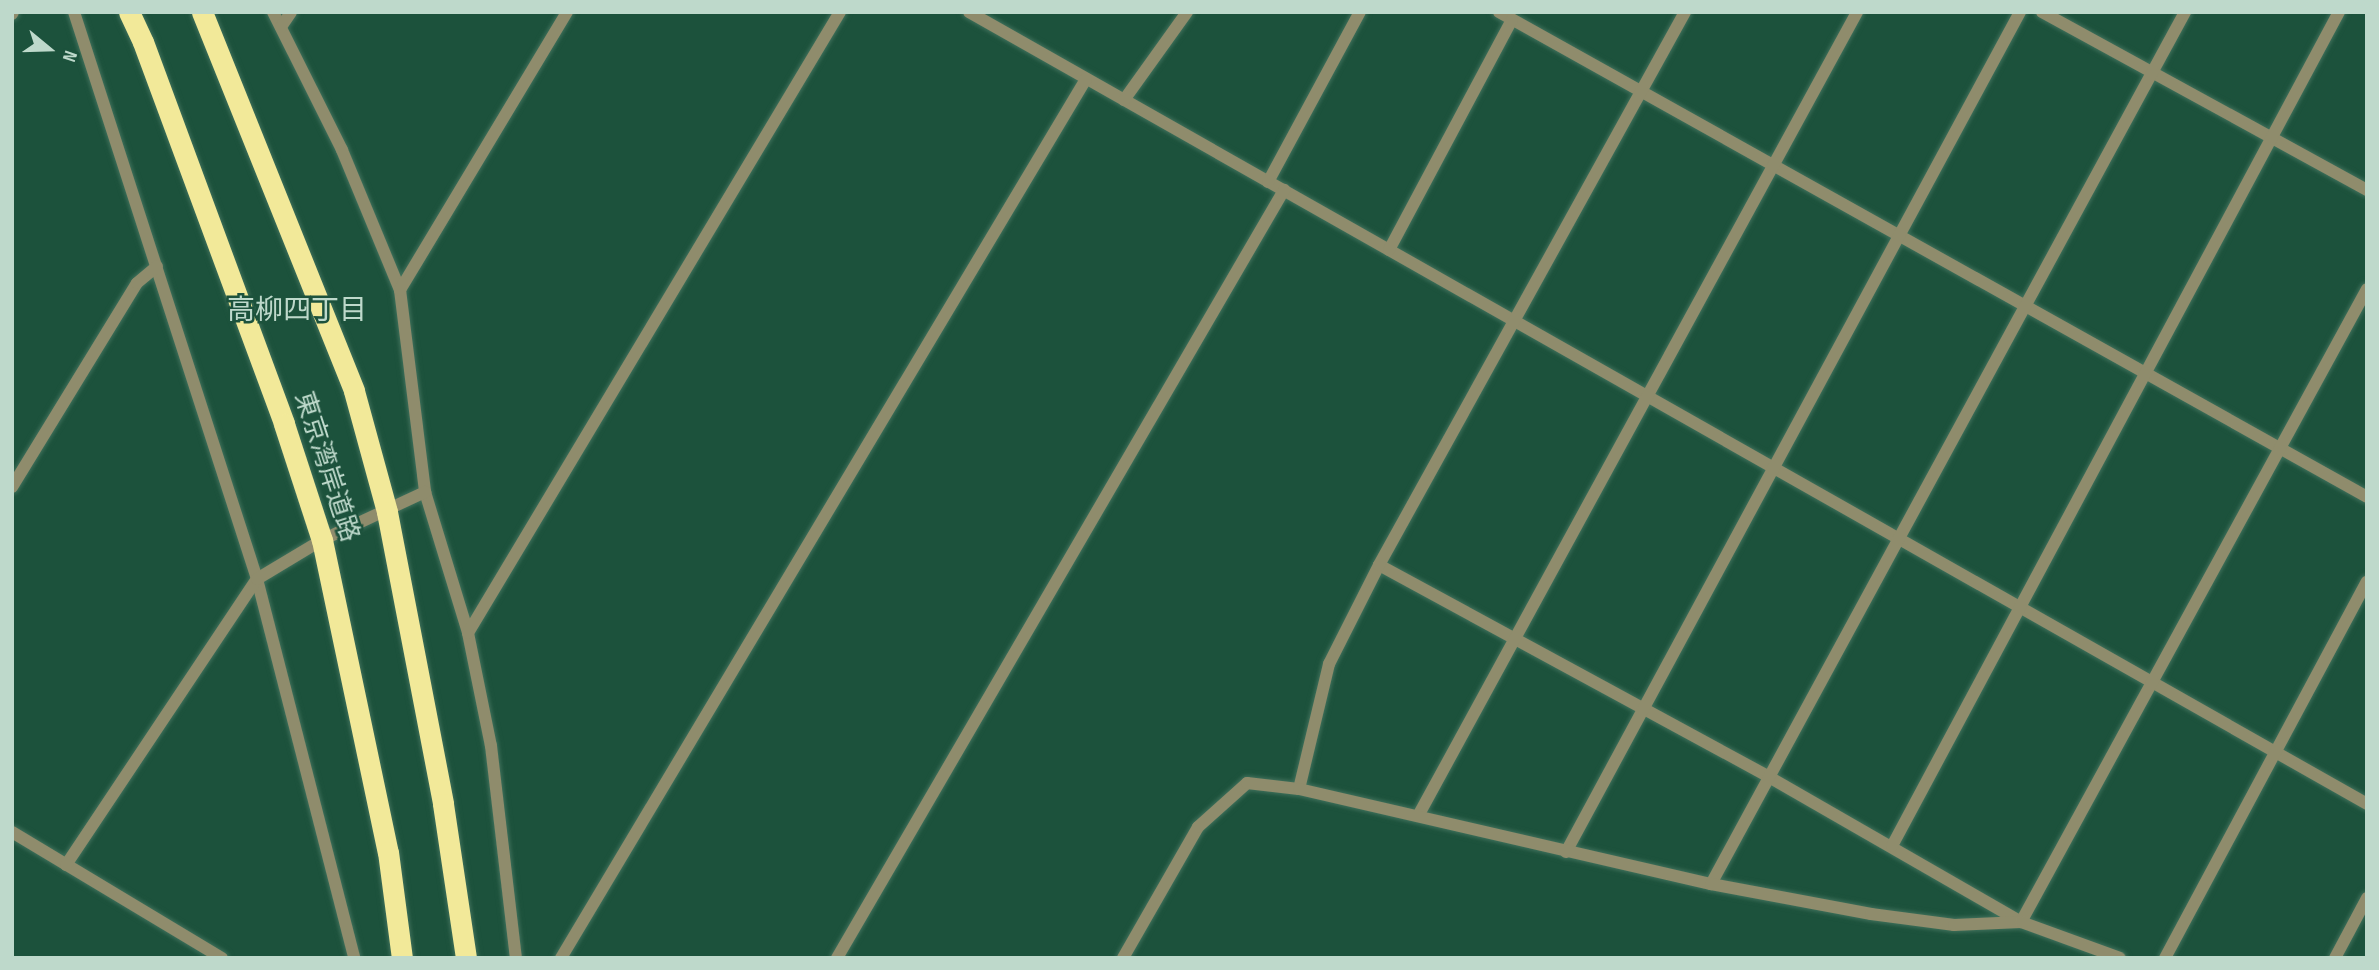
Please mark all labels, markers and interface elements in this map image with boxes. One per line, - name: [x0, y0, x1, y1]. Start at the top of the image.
- north arrow: [14, 14, 84, 84]
- text: N: [57, 47, 82, 65]
- district label: 高柳四丁目: [227, 294, 367, 328]
- street label: 東京湾岸道路: [287, 388, 365, 546]

